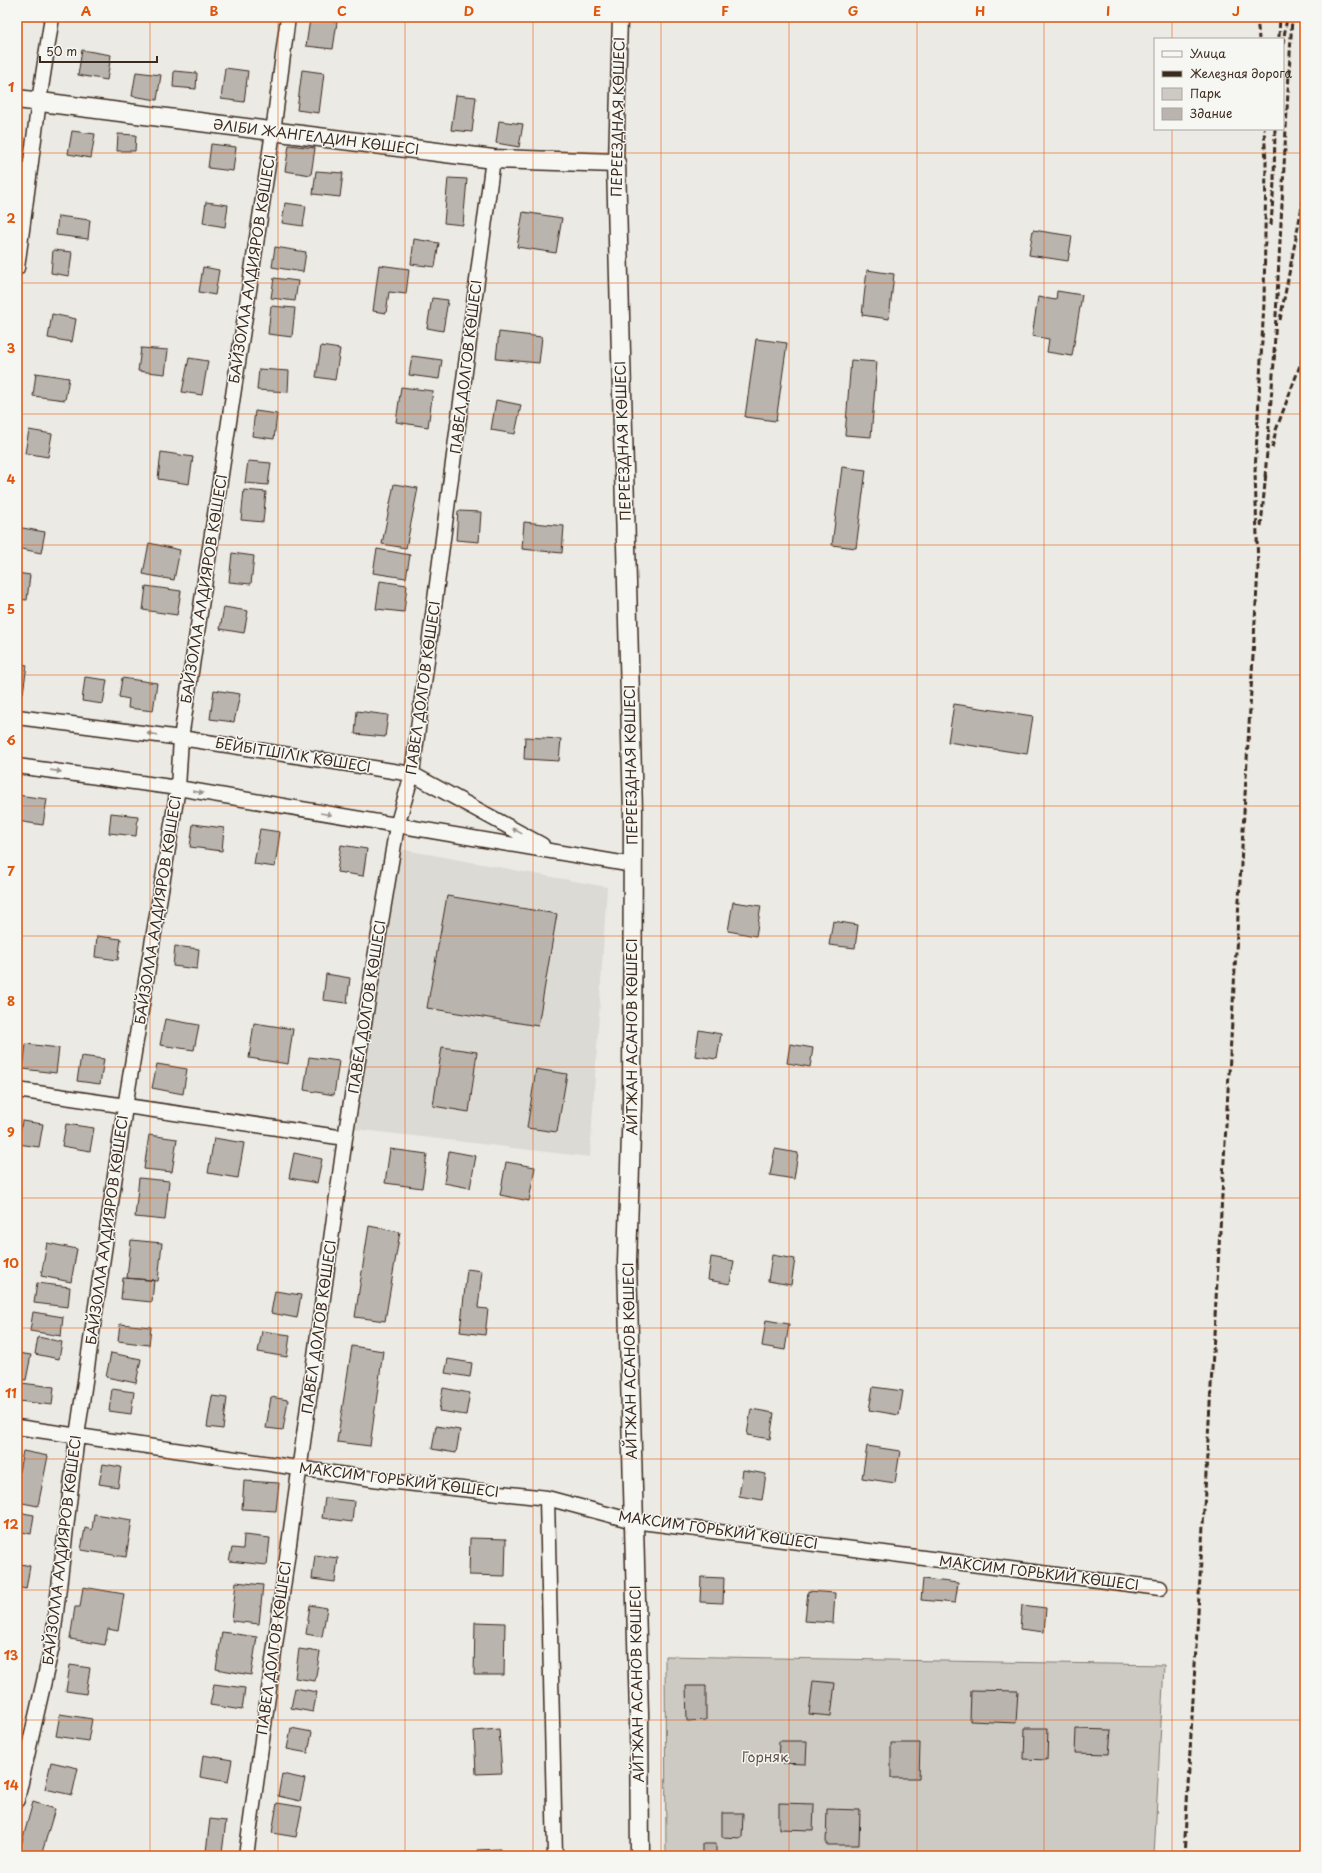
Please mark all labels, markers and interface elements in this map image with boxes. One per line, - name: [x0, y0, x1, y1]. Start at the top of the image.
- text: A: [81, 1, 91, 20]
- text: B: [210, 1, 219, 20]
- text: C: [337, 1, 347, 20]
- text: D: [464, 1, 474, 20]
- text: E: [593, 1, 601, 20]
- text: F: [721, 1, 729, 20]
- text: G: [848, 1, 858, 20]
- text: H: [975, 1, 985, 20]
- text: I: [1106, 1, 1110, 20]
- text: J: [1232, 1, 1240, 20]
- street label: ПЕРЕЕЗДНАЯ КӨШЕСІ: [606, 37, 629, 197]
- scale bar: [40, 38, 157, 64]
- legend: [1154, 38, 1284, 130]
- text: 50 m: [46, 42, 77, 60]
- text: Улица: [1190, 44, 1226, 62]
- text: Железная дорога: [1190, 64, 1293, 82]
- text: 1: [8, 77, 14, 96]
- text: Парк: [1190, 84, 1222, 102]
- text: Здание: [1190, 104, 1232, 122]
- street label: ӘЛІБИ ЖАНГЕЛДИН КӨШЕСІ: [212, 113, 420, 160]
- street label: БАЙЗОЛЛА АЛДИЯРОВ КӨШЕСІ: [223, 153, 280, 385]
- text: 2: [6, 208, 16, 227]
- street label: ПАВЕЛ ДОЛГОВ КӨШЕСІ: [444, 279, 487, 455]
- text: 3: [7, 338, 16, 357]
- street label: ПЕРЕЕЗДНАЯ КӨШЕСІ: [609, 361, 636, 521]
- text: 4: [7, 469, 16, 488]
- street label: БАЙЗОЛЛА АЛДИЯРОВ КӨШЕСІ: [175, 473, 232, 705]
- text: 5: [7, 599, 15, 618]
- street label: ПАВЕЛ ДОЛГОВ КӨШЕСІ: [400, 600, 445, 776]
- street label: ПЕРЕЕЗДНАЯ КӨШЕСІ: [619, 685, 642, 845]
- text: 6: [6, 730, 16, 749]
- one-way arrow: [146, 731, 158, 737]
- street label: БЕЙБІТШІЛІК КӨШЕСІ: [214, 732, 372, 777]
- one-way arrow: [50, 768, 62, 774]
- one-way arrow: [192, 789, 204, 795]
- street label: БАЙЗОЛЛА АЛДИЯРОВ КӨШЕСІ: [129, 794, 186, 1026]
- one-way arrow: [320, 811, 332, 817]
- one-way arrow: [511, 828, 523, 835]
- text: 7: [7, 861, 15, 880]
- street label: ПАВЕЛ ДОЛГОВ КӨШЕСІ: [342, 919, 391, 1095]
- street label: АЙТЖАН АСАНОВ КӨШЕСІ: [621, 938, 642, 1136]
- text: 8: [7, 991, 15, 1010]
- street label: БАЙЗОЛЛА АЛДИЯРОВ КӨШЕСІ: [80, 1114, 133, 1346]
- text: 9: [7, 1122, 15, 1141]
- street label: ПАВЕЛ ДОЛГОВ КӨШЕСІ: [296, 1239, 341, 1415]
- text: 10: [3, 1253, 19, 1272]
- street label: АЙТЖАН АСАНОВ КӨШЕСІ: [617, 1262, 642, 1460]
- text: 11: [5, 1383, 17, 1402]
- street label: БАЙЗОЛЛА АЛДИЯРОВ КӨШЕСІ: [37, 1434, 86, 1666]
- street label: МАКСИМ ГОРЬКИЙ КӨШЕСІ: [298, 1457, 500, 1502]
- street label: МАКСИМ ГОРЬКИЙ КӨШЕСІ: [617, 1505, 819, 1554]
- text: 12: [3, 1514, 19, 1533]
- street label: МАКСИМ ГОРЬКИЙ КӨШЕСІ: [938, 1550, 1140, 1595]
- street label: ПАВЕЛ ДОЛГОВ КӨШЕСІ: [251, 1560, 296, 1736]
- street label: АЙТЖАН АСАНОВ КӨШЕСІ: [624, 1585, 649, 1783]
- text: 13: [4, 1645, 19, 1664]
- park label: Горняк: [742, 1746, 789, 1767]
- text: 14: [3, 1775, 19, 1794]

